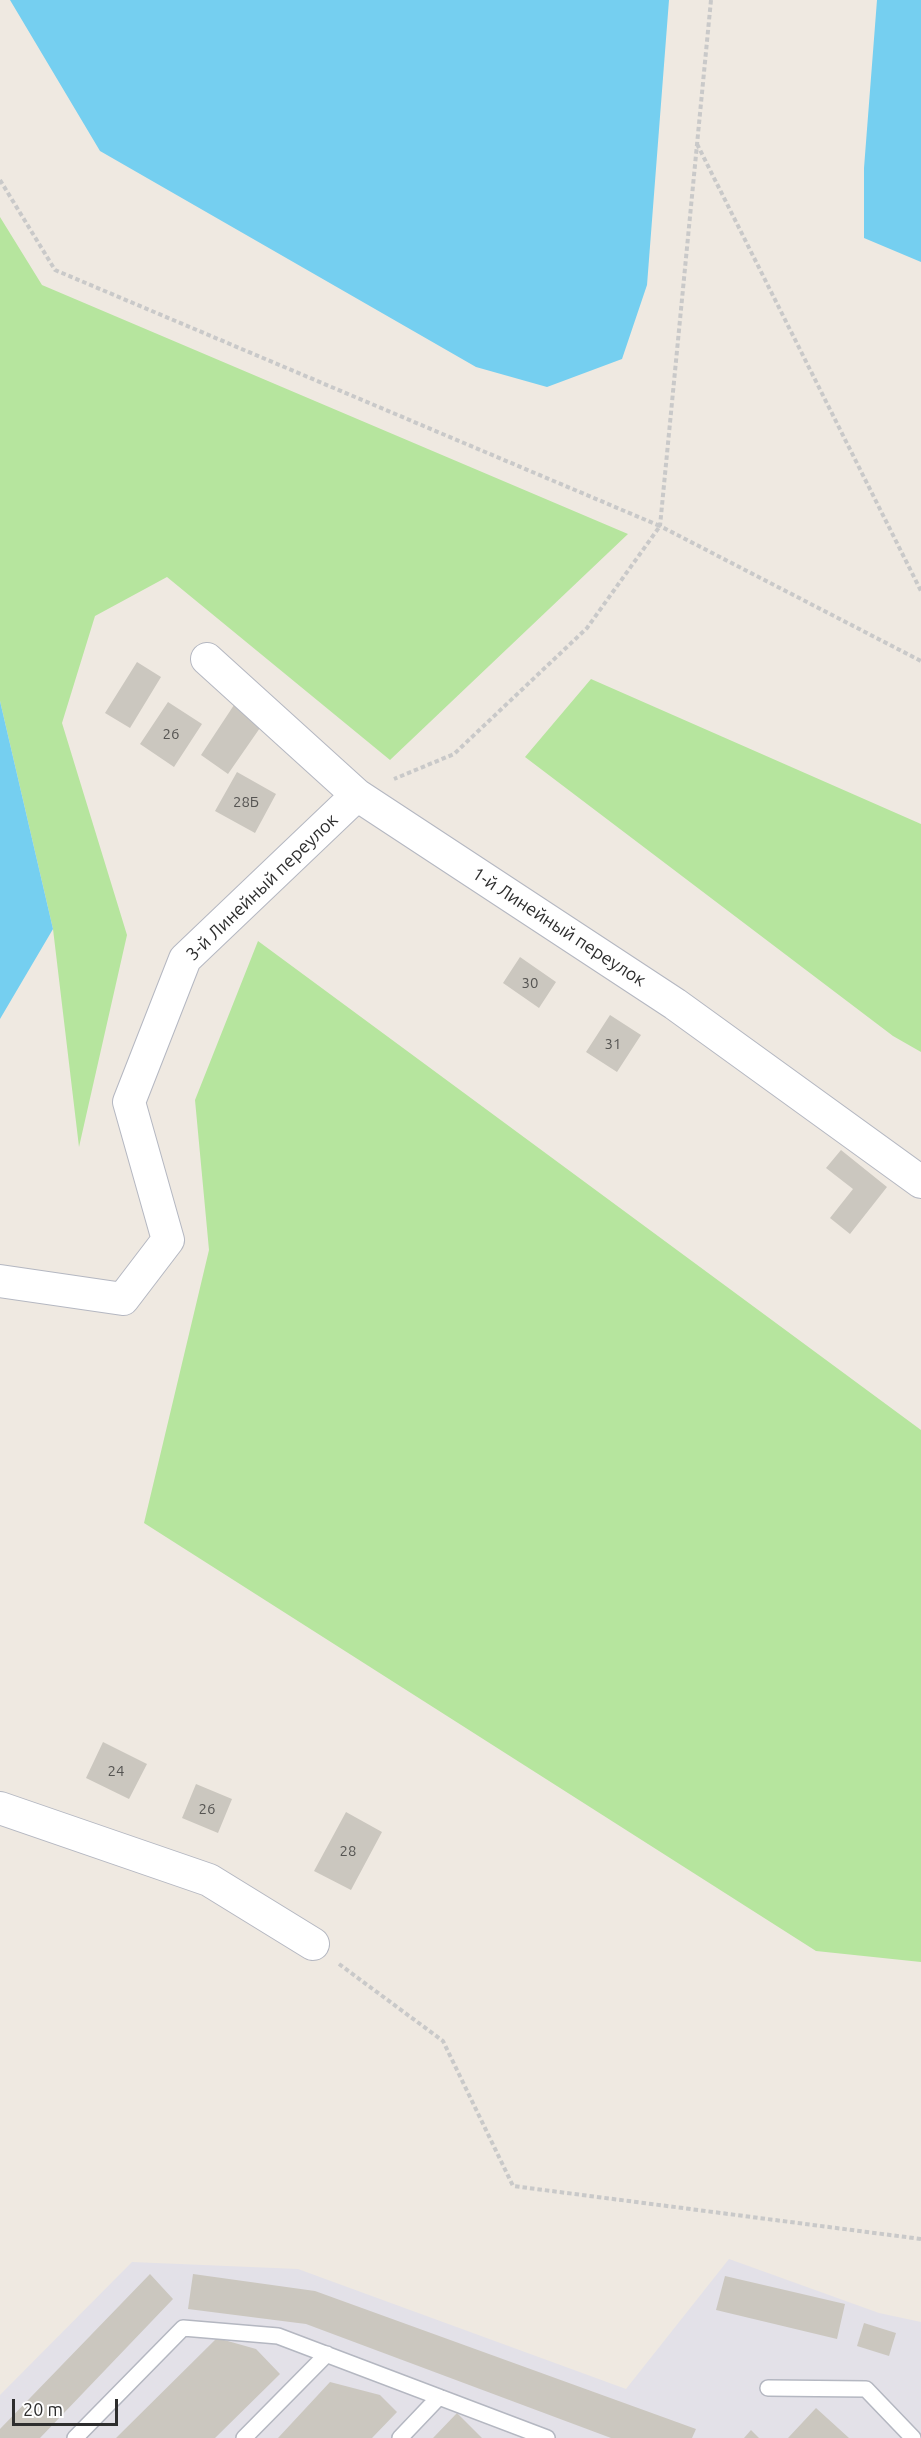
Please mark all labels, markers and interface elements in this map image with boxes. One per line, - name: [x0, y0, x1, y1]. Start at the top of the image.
- house number: 26: [163, 725, 179, 743]
- house number: 28Б: [233, 793, 259, 811]
- street label: 3-й Линейный переулок: [182, 809, 342, 965]
- street label: 1-й Линейный переулок: [468, 863, 650, 991]
- house number: 30: [522, 974, 538, 992]
- house number: 31: [605, 1035, 621, 1053]
- house number: 24: [108, 1762, 124, 1780]
- house number: 26: [199, 1800, 215, 1818]
- house number: 28: [340, 1842, 356, 1860]
- scale bar: [15, 2387, 122, 2425]
- text: 20 m: [23, 2399, 63, 2419]

